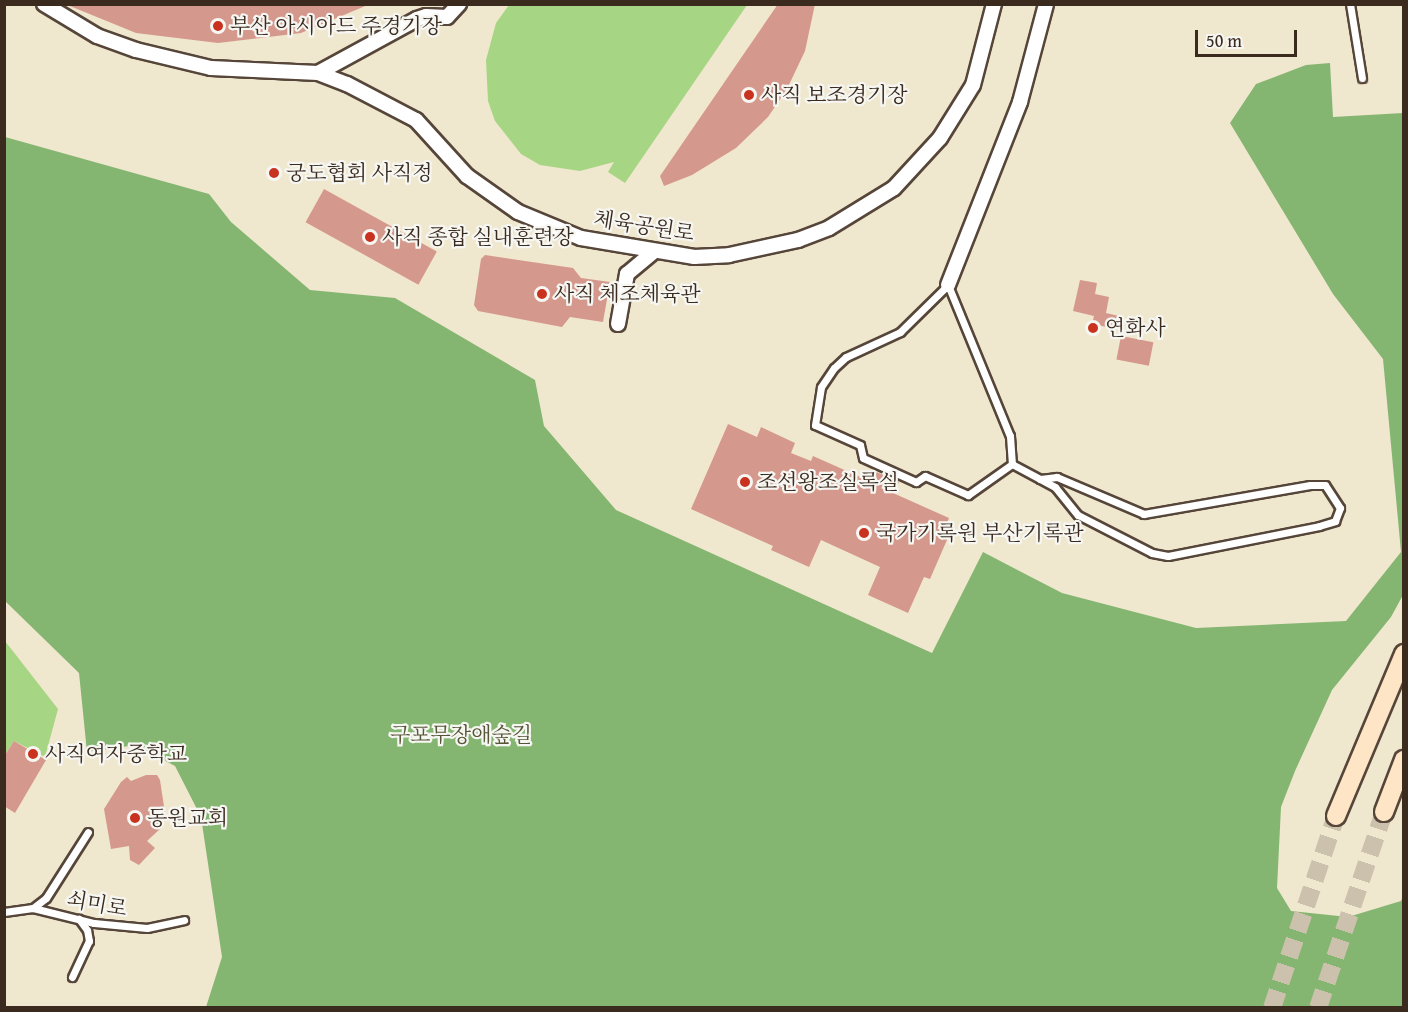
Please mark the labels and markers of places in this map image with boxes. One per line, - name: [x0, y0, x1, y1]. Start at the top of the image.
- place label: 부산 아시아드 주경기장: [230, 13, 442, 39]
- marker: 부산 아시아드 주경기장: [211, 19, 225, 33]
- place label: 사직 보조경기장: [761, 82, 908, 108]
- marker: 사직 보조경기장: [742, 88, 756, 102]
- place label: 궁도협회 사직정: [286, 160, 433, 186]
- marker: 궁도협회 사직정: [267, 166, 281, 180]
- place label: 사직 종합 실내훈련장: [382, 224, 574, 250]
- marker: 사직 종합 실내훈련장: [363, 230, 377, 244]
- place label: 사직 체조체육관: [554, 281, 701, 307]
- marker: 사직 체조체육관: [535, 287, 549, 301]
- place label: 연화사: [1105, 315, 1166, 341]
- marker: 연화사: [1086, 321, 1100, 335]
- place label: 조선왕조실록실: [757, 469, 899, 495]
- marker: 조선왕조실록실: [738, 475, 752, 489]
- place label: 국가기록원 부산기록관: [876, 520, 1083, 546]
- marker: 국가기록원 부산기록관: [857, 526, 871, 540]
- place label: 사직여자중학교: [45, 741, 187, 767]
- marker: 사직여자중학교: [26, 747, 40, 761]
- place label: 동원교회: [147, 805, 228, 831]
- marker: 동원교회: [128, 811, 142, 825]

